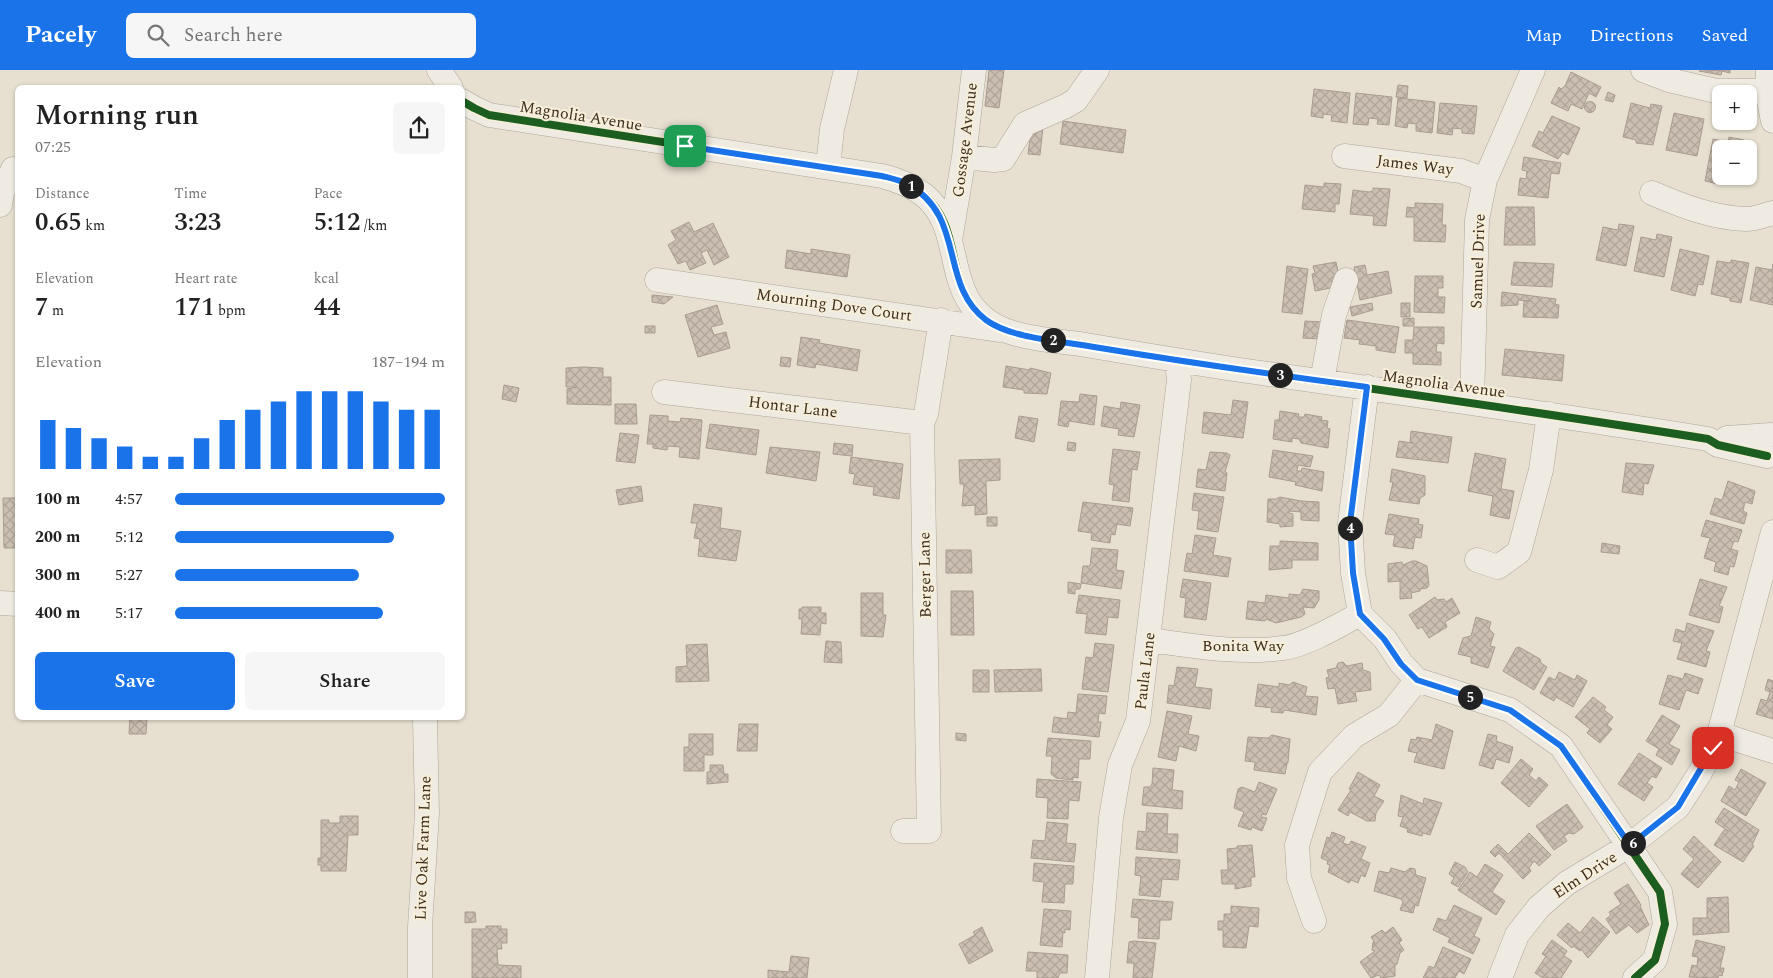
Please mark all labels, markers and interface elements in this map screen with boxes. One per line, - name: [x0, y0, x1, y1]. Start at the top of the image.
- search box: [126, 13, 476, 58]
- text: Pacely: [25, 17, 96, 53]
- icon: search: [144, 21, 172, 49]
- text: Search here: [184, 21, 283, 50]
- text: Map: [1526, 22, 1562, 49]
- text: Directions: [1590, 22, 1674, 49]
- text: Saved: [1702, 22, 1748, 49]
- street label: Gossage Avenue: [946, 81, 984, 199]
- map controls: [1712, 85, 1757, 185]
- button: +: [1712, 85, 1757, 130]
- text: Morning run: [35, 94, 199, 137]
- street label: Magnolia Avenue: [518, 94, 644, 138]
- button: share: [393, 102, 445, 154]
- pin: [664, 125, 706, 167]
- icon: arrive: [671, 132, 699, 160]
- text: 07:25: [35, 135, 71, 159]
- button: −: [1712, 140, 1757, 185]
- street label: James Way: [1375, 148, 1456, 182]
- pin: 1: [898, 174, 924, 198]
- text: 1: [908, 176, 915, 197]
- text: Distance: [35, 183, 90, 204]
- text: Time: [174, 183, 207, 204]
- text: Pace: [314, 183, 343, 204]
- text: 0.65: [35, 204, 82, 242]
- text: 3:23: [174, 204, 221, 242]
- text: 5:12: [314, 204, 360, 242]
- street label: Samuel Drive: [1464, 213, 1492, 309]
- text: km: [82, 215, 105, 236]
- text: /km: [360, 215, 387, 236]
- text: Elevation: [35, 268, 94, 289]
- text: Heart rate: [174, 268, 238, 289]
- text: kcal: [314, 268, 339, 289]
- street label: Mourning Dove Court: [754, 282, 914, 328]
- text: 7: [35, 289, 48, 327]
- text: 171: [174, 289, 215, 327]
- text: 44: [314, 289, 340, 327]
- text: m: [48, 300, 64, 321]
- text: bpm: [215, 300, 246, 321]
- pin: 2: [1040, 328, 1066, 352]
- text: 2: [1050, 330, 1057, 351]
- text: Elevation: [35, 350, 102, 374]
- text: 187–194 m: [371, 350, 445, 374]
- pin: 3: [1268, 362, 1292, 388]
- street label: Magnolia Avenue: [1381, 363, 1507, 405]
- text: 3: [1277, 365, 1284, 386]
- street label: Hontar Lane: [747, 390, 839, 424]
- text: 100 m: [35, 487, 80, 511]
- text: 4:57: [115, 487, 143, 511]
- pin: 4: [1338, 516, 1362, 540]
- text: 4: [1347, 518, 1354, 539]
- text: 200 m: [35, 525, 80, 549]
- text: 5:12: [115, 525, 143, 549]
- street label: Berger Lane: [912, 532, 938, 618]
- text: 300 m: [35, 563, 80, 587]
- text: 5:27: [115, 563, 143, 587]
- text: 400 m: [35, 601, 80, 625]
- text: 5:17: [115, 601, 143, 625]
- street label: Paula Lane: [1128, 631, 1162, 711]
- street label: Bonita Way: [1202, 634, 1285, 658]
- button: Save: [35, 652, 235, 710]
- button: Share: [245, 652, 445, 710]
- pin: 5: [1458, 684, 1482, 710]
- text: 5: [1467, 687, 1474, 708]
- pin: [1692, 727, 1734, 769]
- icon: check: [1699, 734, 1727, 762]
- street label: Live Oak Farm Lane: [408, 775, 438, 921]
- pin: 6: [1620, 830, 1646, 856]
- text: 6: [1630, 833, 1637, 854]
- street label: Elm Drive: [1548, 845, 1622, 905]

